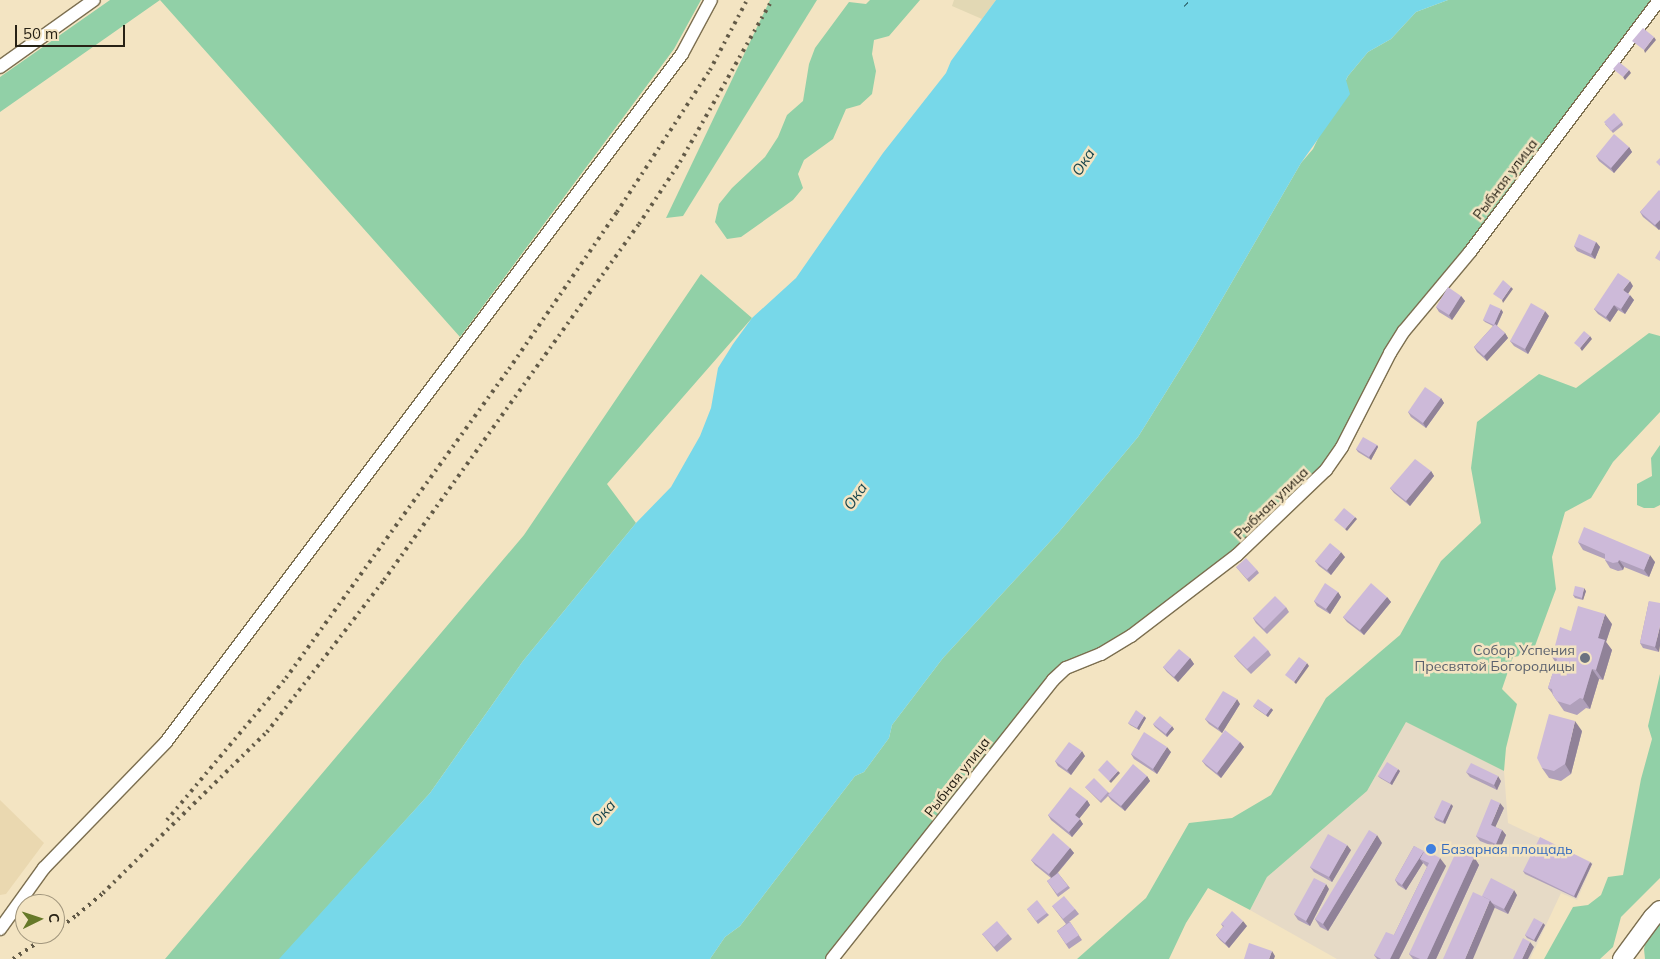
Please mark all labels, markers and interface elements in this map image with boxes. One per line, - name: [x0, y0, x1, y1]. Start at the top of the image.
- scale bar: [18, 15, 128, 47]
- text: 50 m: [23, 24, 58, 43]
- street label: Рыбная улица: [1469, 135, 1541, 223]
- water label: Ока: [1068, 145, 1098, 179]
- street label: Рыбная улица: [1230, 463, 1312, 543]
- water label: Ока: [839, 479, 871, 513]
- place label: Собор Успения Пресвятой Богородицы: [1415, 642, 1575, 674]
- marker: Собор Успения Пресвятой Богородицы: [1579, 652, 1591, 664]
- street label: Рыбная улица: [921, 734, 993, 820]
- water label: Ока: [587, 796, 619, 830]
- place label: Базарная площадь: [1441, 841, 1573, 857]
- marker: Базарная площадь: [1425, 843, 1437, 855]
- north arrow: [15, 894, 65, 944]
- text: С: [45, 913, 63, 923]

